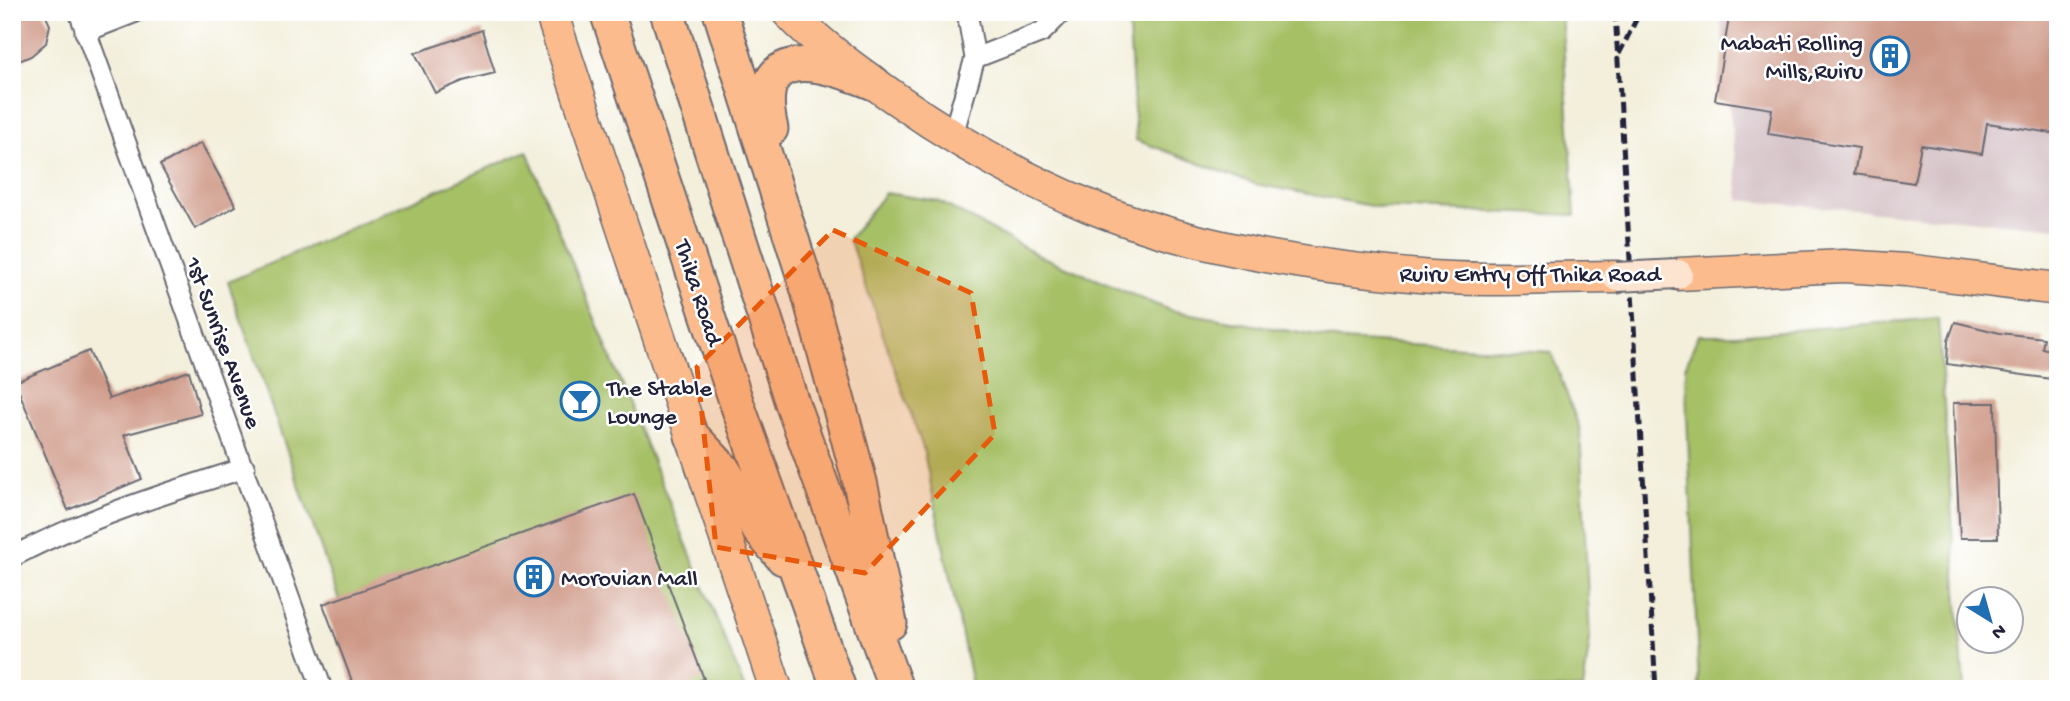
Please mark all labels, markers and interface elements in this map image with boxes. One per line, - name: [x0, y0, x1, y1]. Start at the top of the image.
- place label: Mabati Rolling Mills,Ruiru: [1720, 31, 1863, 88]
- building icon: Mabati Rolling Mills,Ruiru: [1869, 35, 1911, 77]
- street label: Thika Road: [665, 235, 728, 351]
- street label: 1st Sunrise Avenue: [177, 252, 266, 434]
- street label: Ruiru Entry Off Thika Road: [1400, 262, 1662, 291]
- place label: The Stable Lounge: [605, 376, 712, 433]
- bar icon: The Stable Lounge: [559, 380, 601, 422]
- building icon: Morovian Mall: [513, 556, 555, 598]
- place label: Morovian Mall: [561, 566, 698, 595]
- north arrow: [1954, 586, 2024, 656]
- text: N: [1986, 618, 2010, 644]

